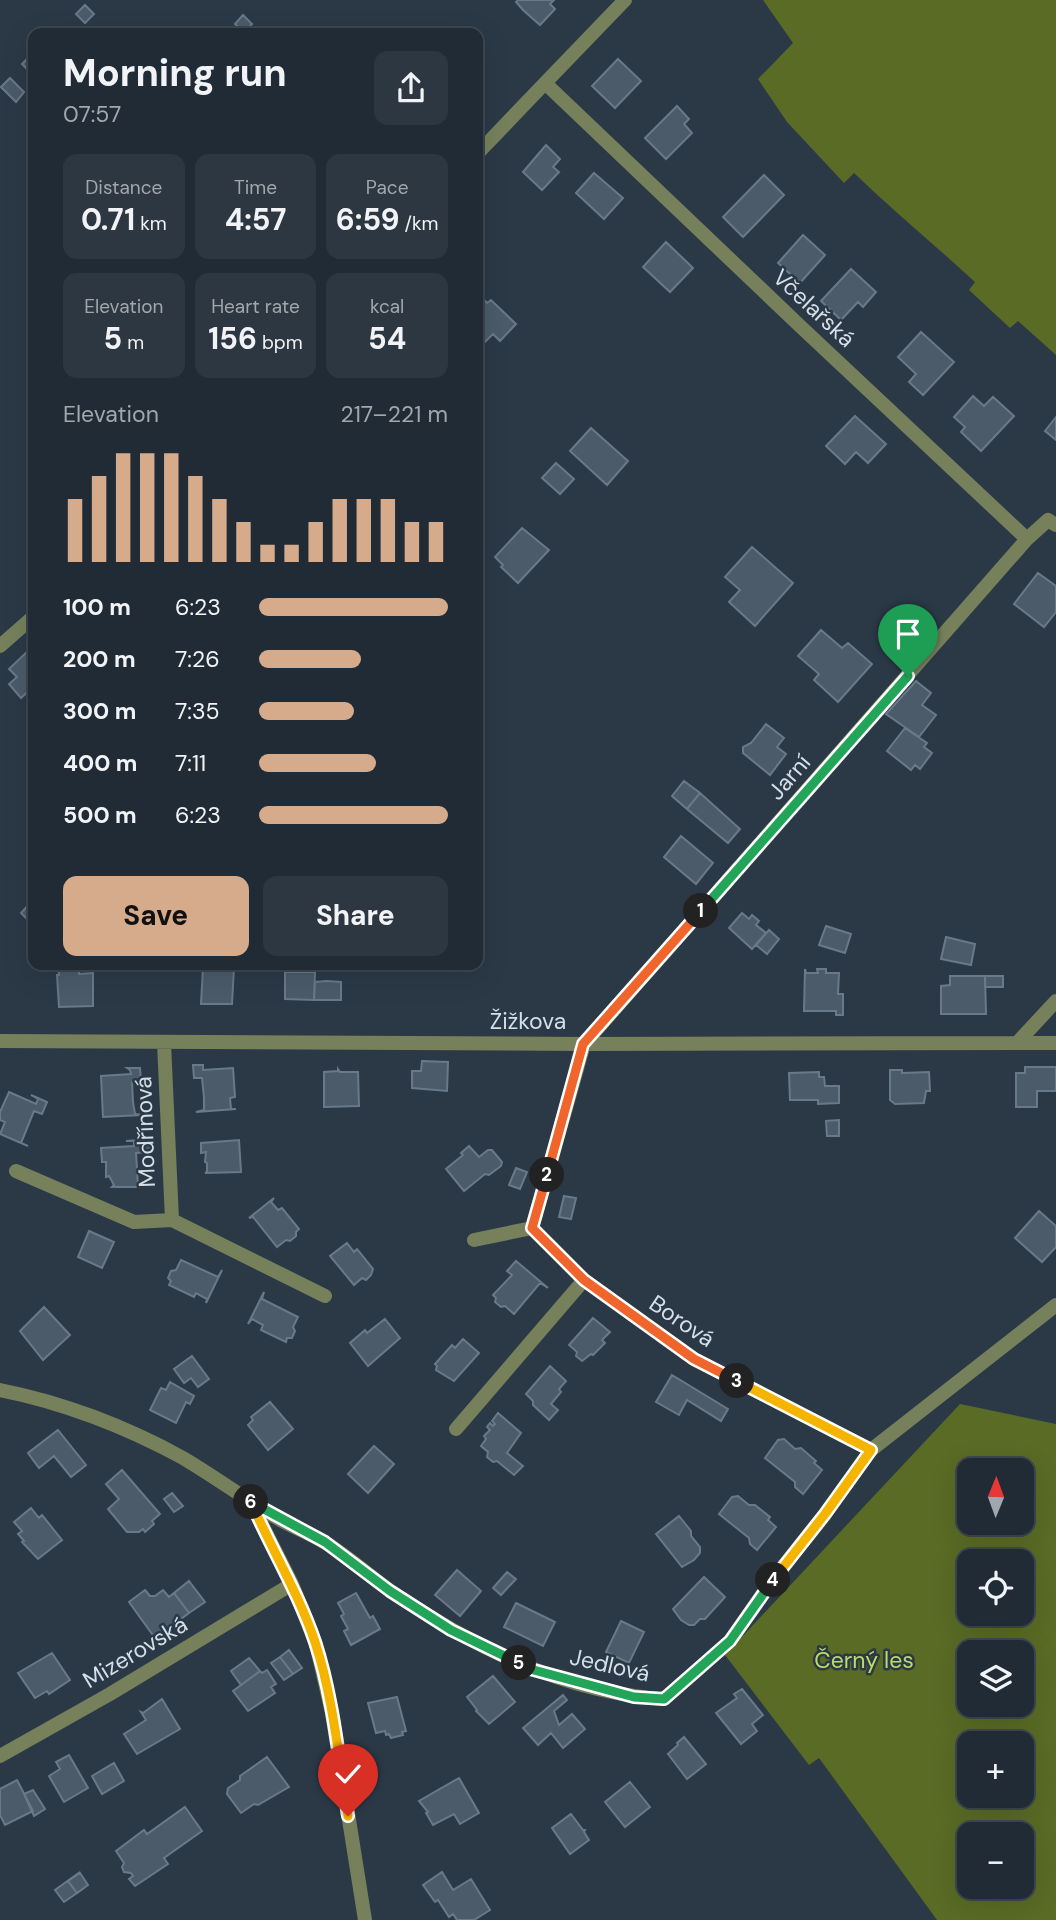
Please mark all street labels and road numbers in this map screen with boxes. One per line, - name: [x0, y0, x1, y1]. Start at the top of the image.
- street label: Včelařská: [767, 262, 861, 354]
- street label: Jarní: [761, 747, 818, 806]
- street label: Žižkova: [490, 1006, 566, 1036]
- street label: Modřínová: [128, 1076, 162, 1188]
- street label: Borová: [643, 1288, 721, 1354]
- street label: Mizerovská: [77, 1609, 193, 1695]
- street label: Jedlová: [567, 1641, 653, 1689]

